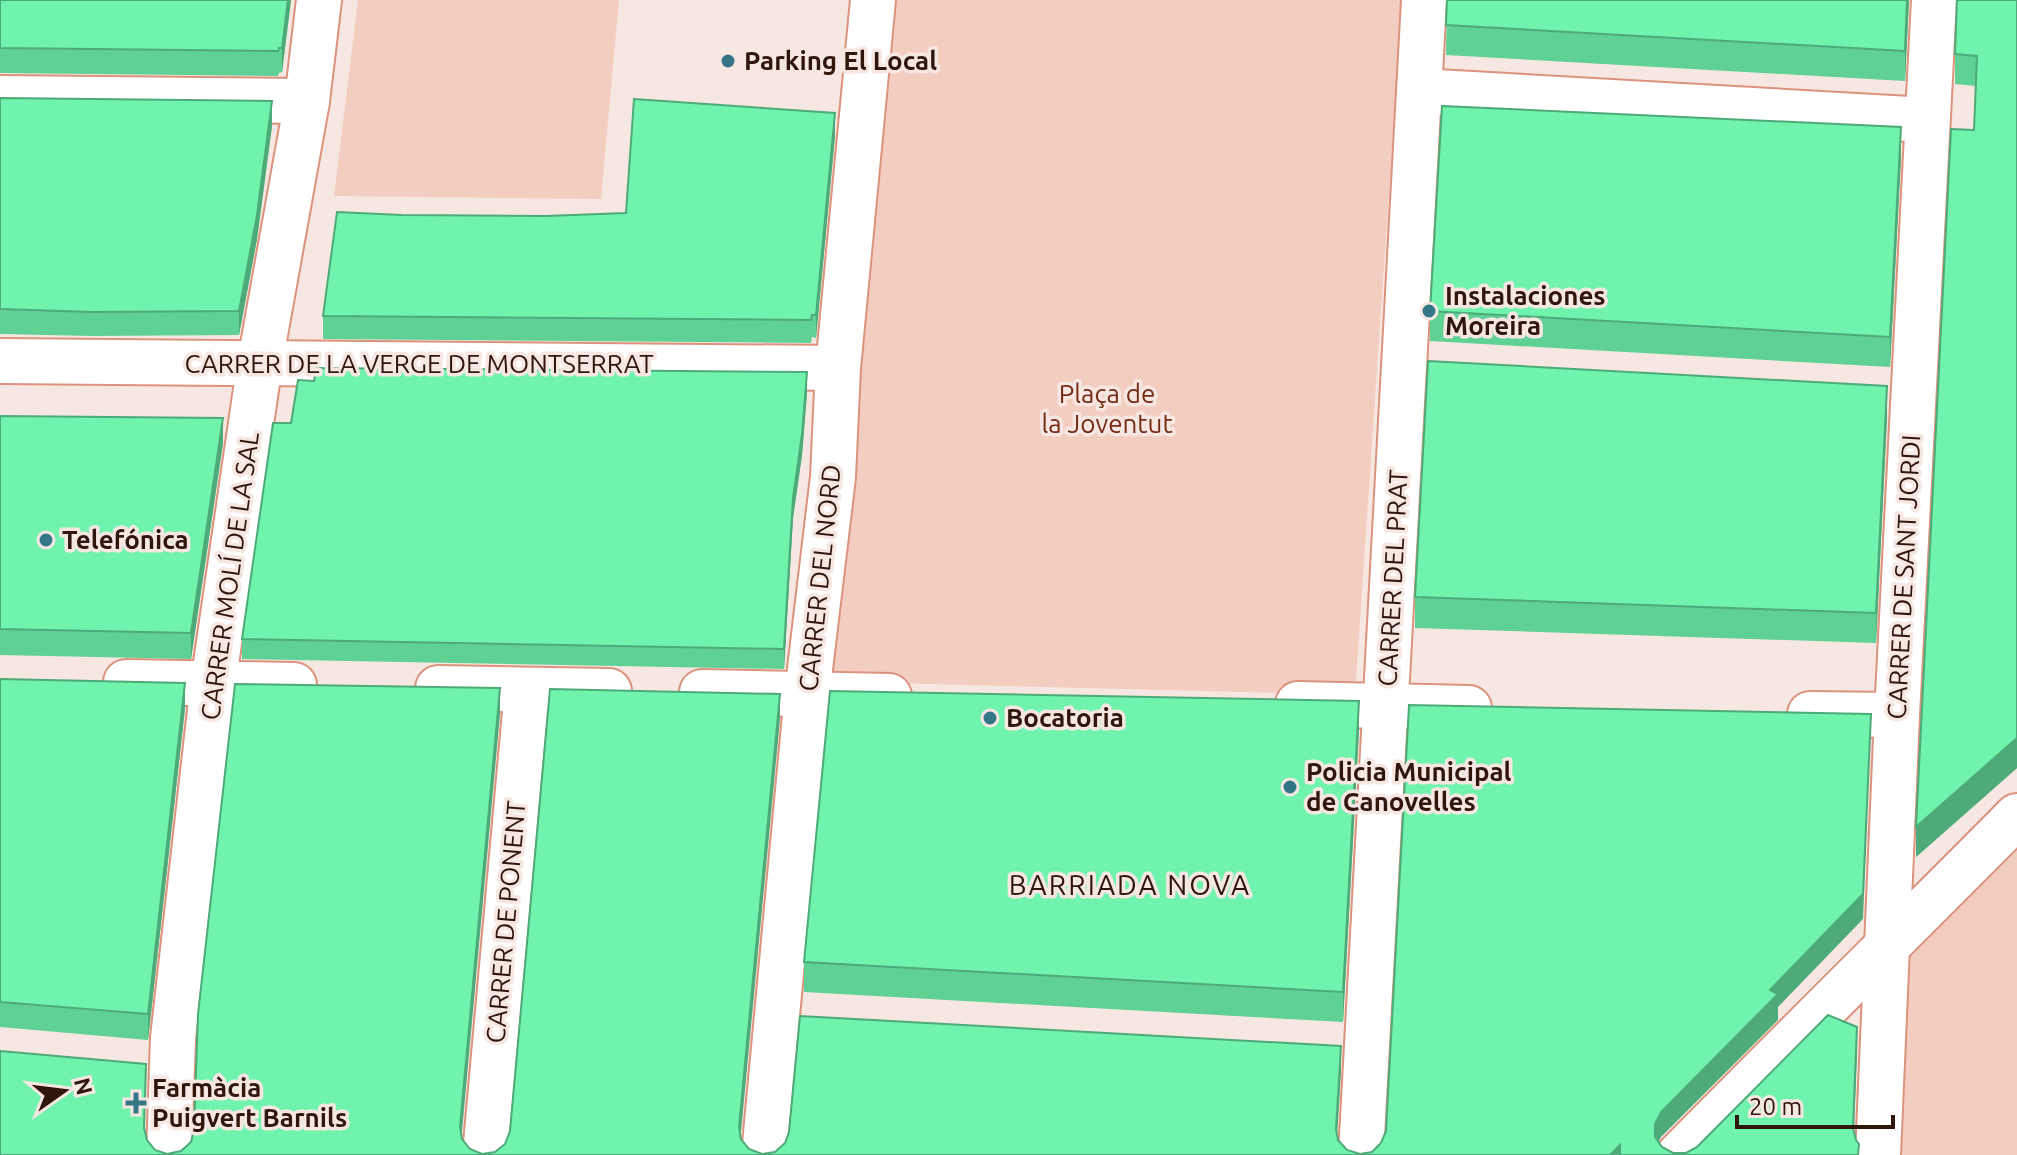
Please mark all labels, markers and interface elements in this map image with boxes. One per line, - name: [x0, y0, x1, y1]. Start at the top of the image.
- place label: Parking El Local: [744, 46, 937, 75]
- marker: Parking El Local: [719, 52, 737, 70]
- place label: Instalaciones Moreira: [1445, 281, 1606, 340]
- marker: Instalaciones Moreira: [1420, 302, 1438, 320]
- street label: CARRER DE LA VERGE DE MONTSERRAT: [184, 349, 654, 378]
- park label: Plaça de la Joventut: [1041, 379, 1173, 438]
- street label: CARRER MOLÍ DE LA SAL: [194, 430, 264, 722]
- street label: CARRER DE SANT JORDI: [1882, 434, 1925, 720]
- street label: CARRER DEL NORD: [793, 463, 846, 693]
- street label: CARRER DEL PRAT: [1372, 469, 1413, 687]
- place label: Telefónica: [62, 525, 189, 554]
- marker: Telefónica: [37, 531, 55, 549]
- place label: Bocatoria: [1006, 703, 1124, 732]
- marker: Bocatoria: [981, 709, 999, 727]
- place label: Policia Municipal de Canovelles: [1306, 757, 1512, 816]
- marker: Policia Municipal de Canovelles: [1281, 778, 1299, 796]
- street label: CARRER DE PONENT: [480, 799, 531, 1044]
- district label: BARRIADA NOVA: [1009, 869, 1251, 900]
- north arrow: [24, 1051, 104, 1131]
- place label: Farmàcia Puigvert Barnils: [152, 1073, 347, 1132]
- text: N: [70, 1075, 98, 1097]
- scale bar: [1737, 1079, 1893, 1129]
- text: 20 m: [1749, 1093, 1802, 1120]
- marker: Farmàcia Puigvert Barnils: [127, 1094, 145, 1112]

